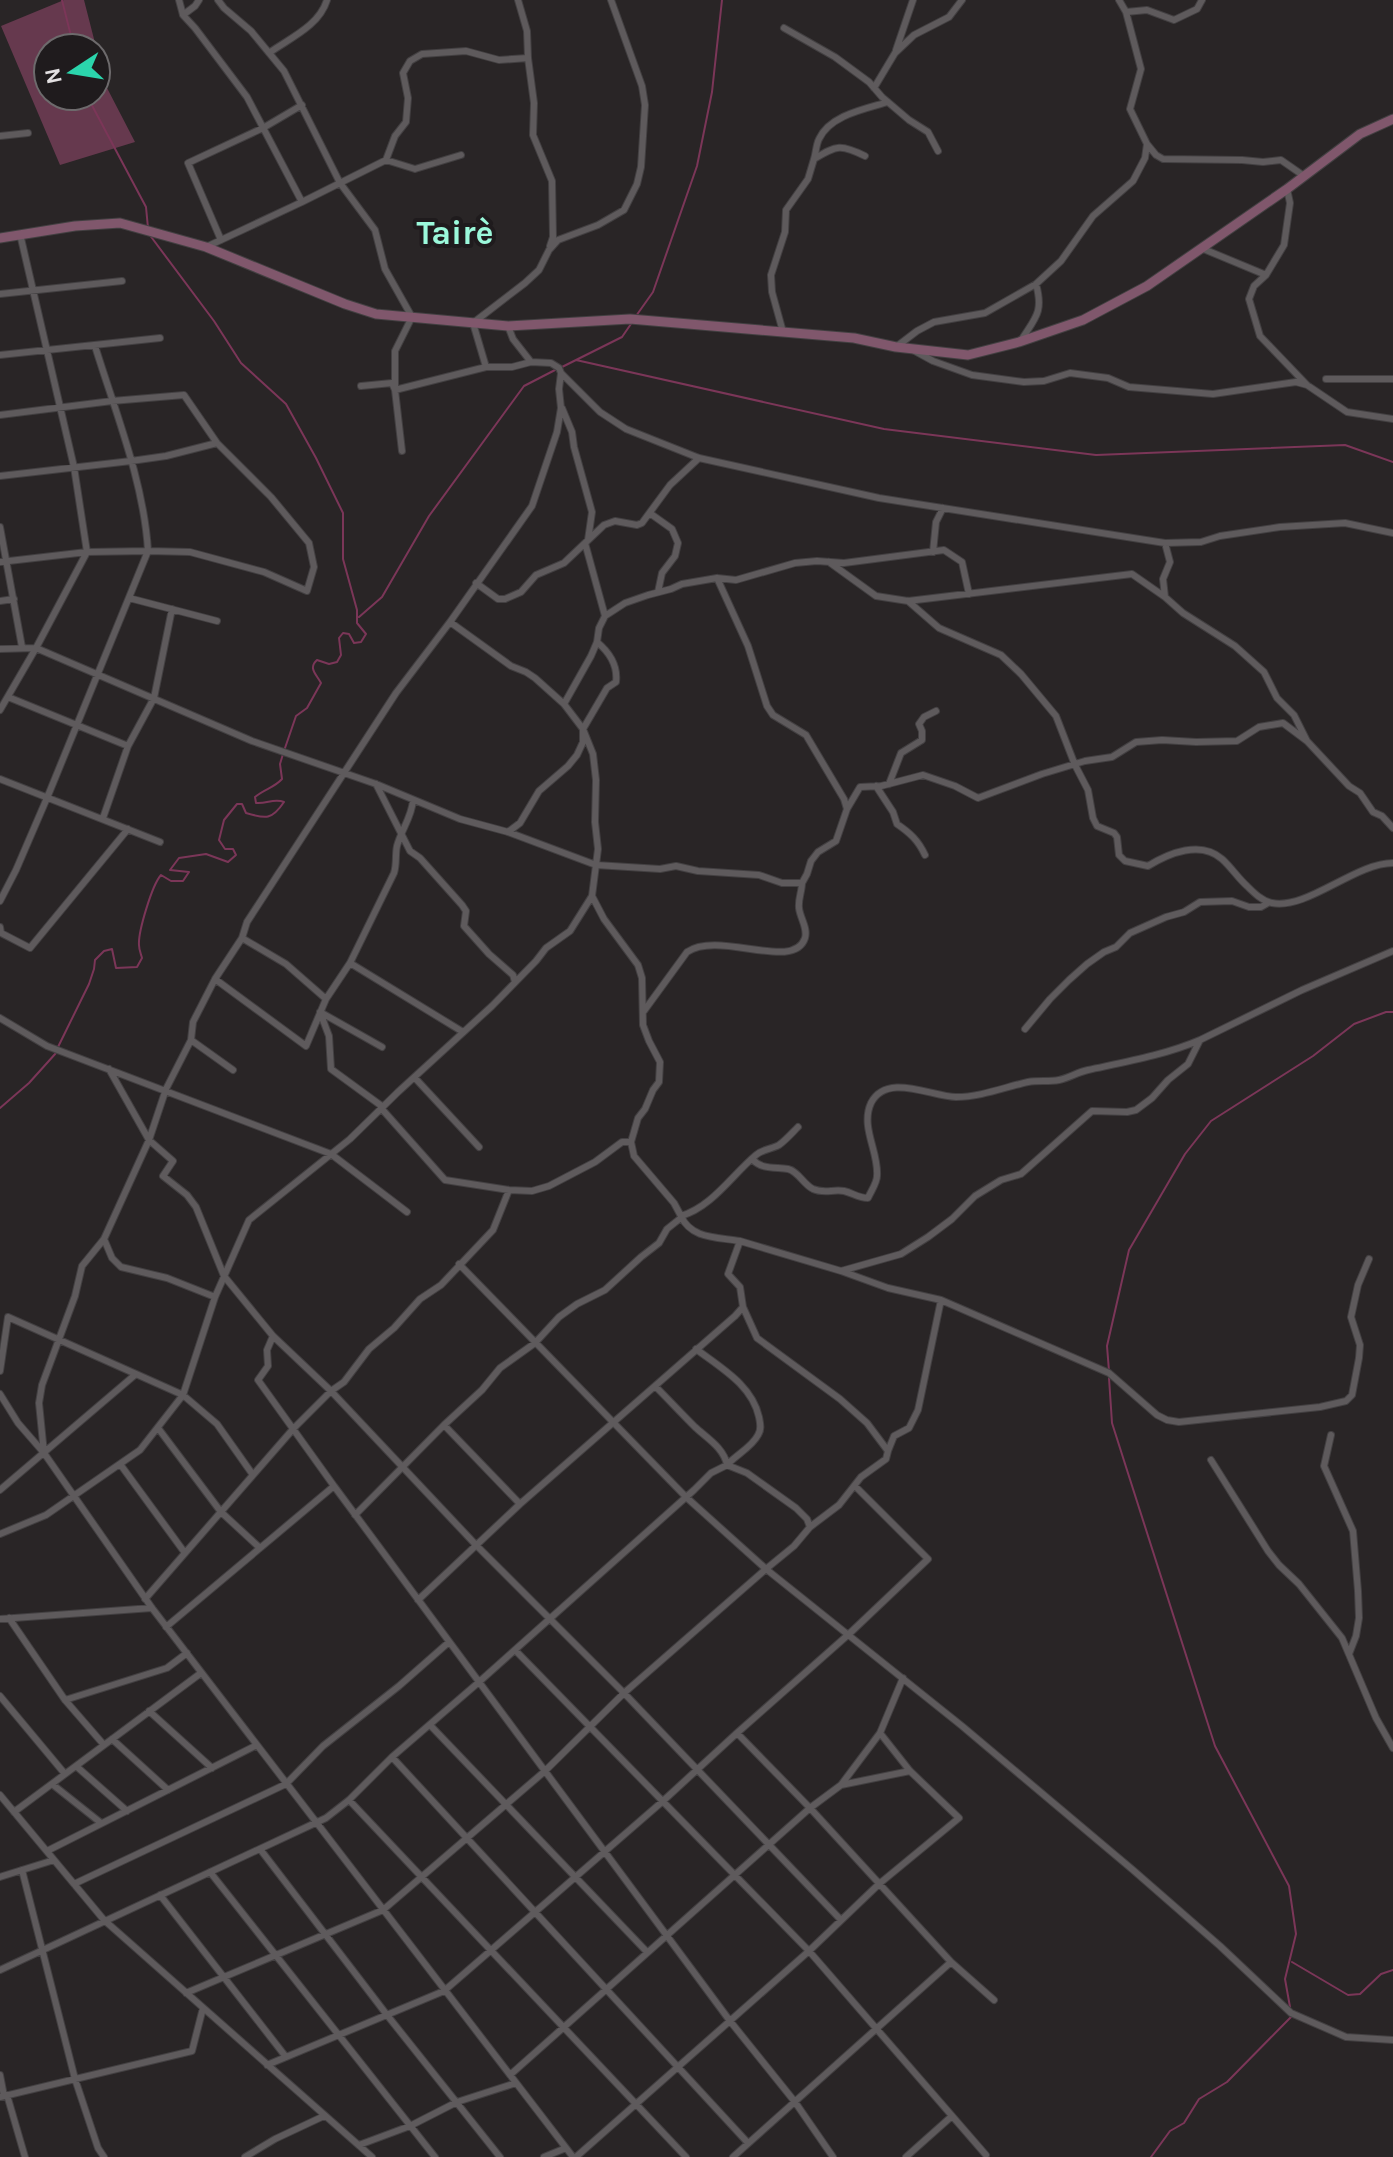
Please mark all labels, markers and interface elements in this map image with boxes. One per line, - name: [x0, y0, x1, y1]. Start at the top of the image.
- north arrow: [32, 32, 112, 112]
- text: N: [39, 66, 68, 86]
- district label: Tairè: [416, 213, 494, 253]

